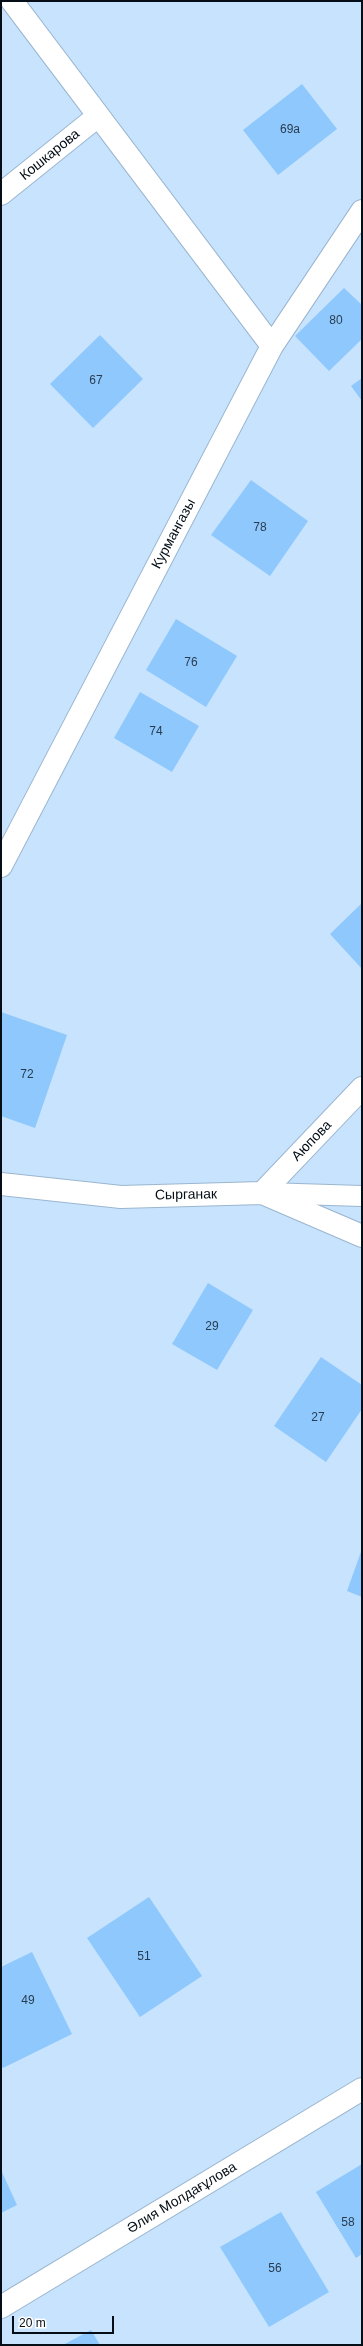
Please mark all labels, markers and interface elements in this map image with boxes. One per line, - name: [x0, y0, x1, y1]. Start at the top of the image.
- house number: 69а: [280, 123, 300, 137]
- street label: Кошкарова: [17, 126, 83, 184]
- house number: 80: [329, 314, 343, 328]
- house number: 67: [89, 374, 103, 388]
- street label: Курмангазы: [149, 496, 199, 572]
- house number: 78: [253, 521, 267, 535]
- house number: 76: [184, 656, 198, 670]
- house number: 74: [149, 725, 163, 739]
- house number: 72: [20, 1068, 34, 1082]
- street label: Аюпова: [288, 1117, 336, 1165]
- street label: Сырганак: [155, 1186, 217, 1204]
- house number: 29: [205, 1320, 219, 1334]
- house number: 27: [311, 1411, 325, 1425]
- house number: 51: [137, 1950, 151, 1964]
- house number: 49: [21, 1994, 35, 2008]
- street label: Әлия Молдағұлова: [124, 2159, 240, 2237]
- house number: 58: [341, 2216, 355, 2230]
- house number: 56: [268, 2262, 282, 2276]
- scale bar: [14, 2308, 116, 2334]
- text: 20 m: [19, 2316, 46, 2330]

